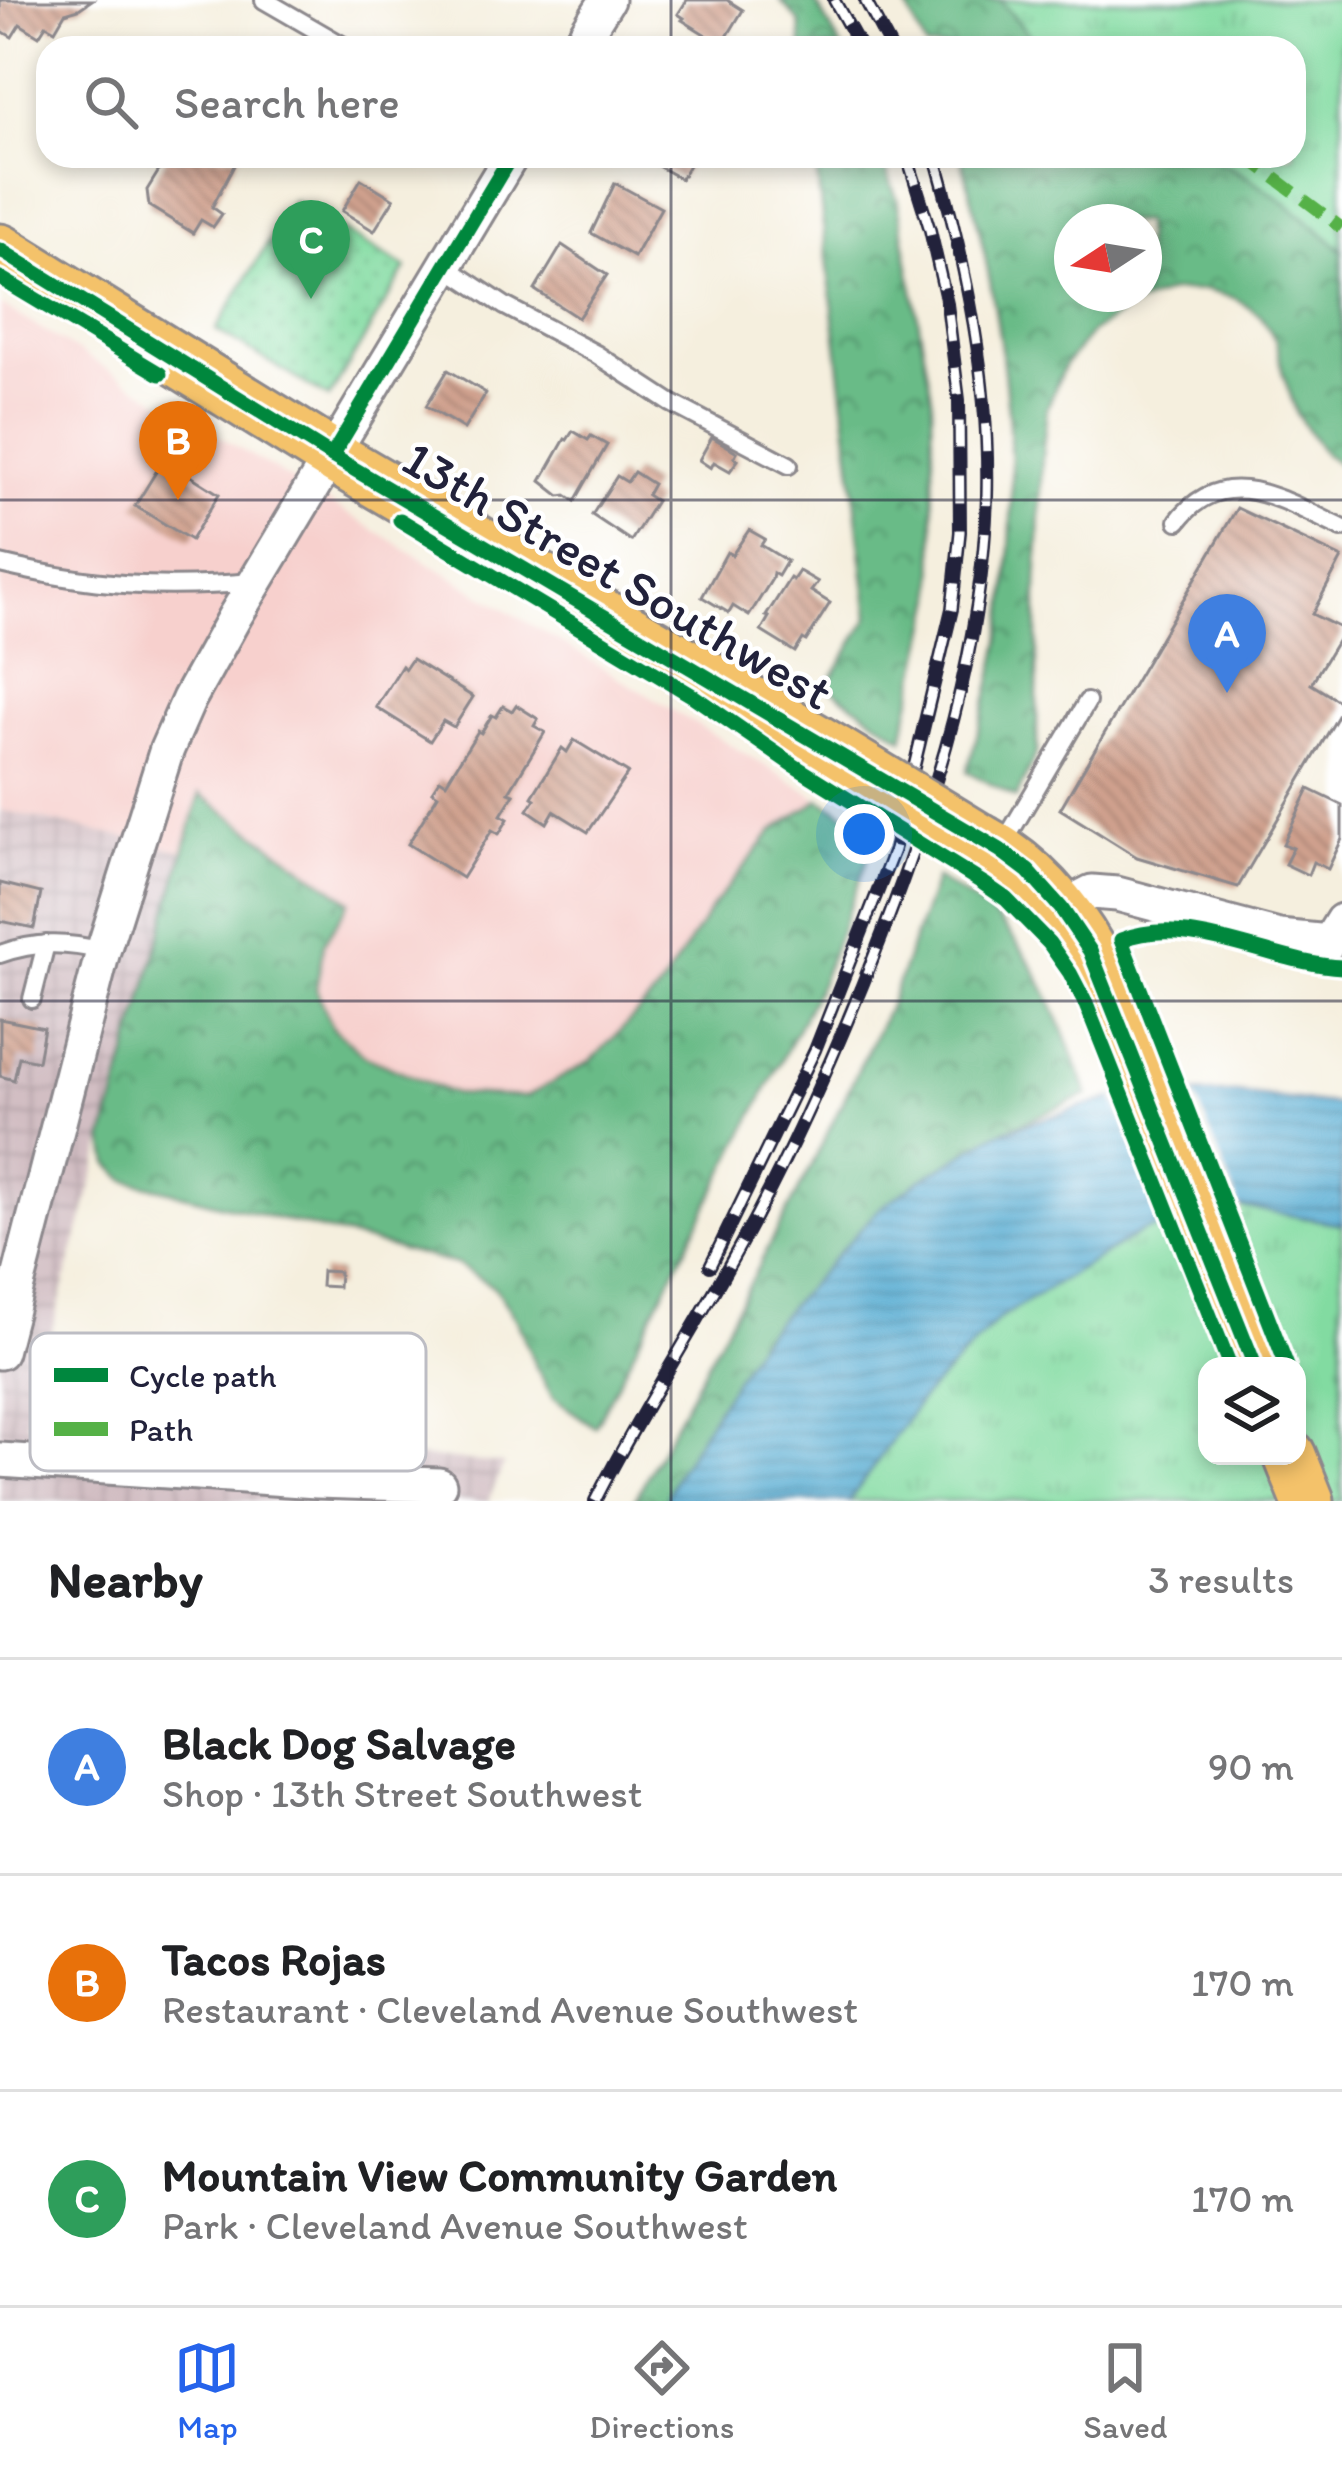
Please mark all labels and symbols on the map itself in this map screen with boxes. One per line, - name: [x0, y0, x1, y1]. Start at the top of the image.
- pin: C: [272, 200, 350, 299]
- north arrow: [1054, 204, 1162, 312]
- pin: B: [139, 401, 217, 500]
- street label: 13th Street Southwest: [392, 427, 844, 723]
- pin: A: [1188, 594, 1266, 693]
- your location: [834, 804, 894, 864]
- legend: [30, 1333, 426, 1471]
- text: Cycle path: [129, 1356, 277, 1395]
- text: Path: [129, 1410, 193, 1449]

